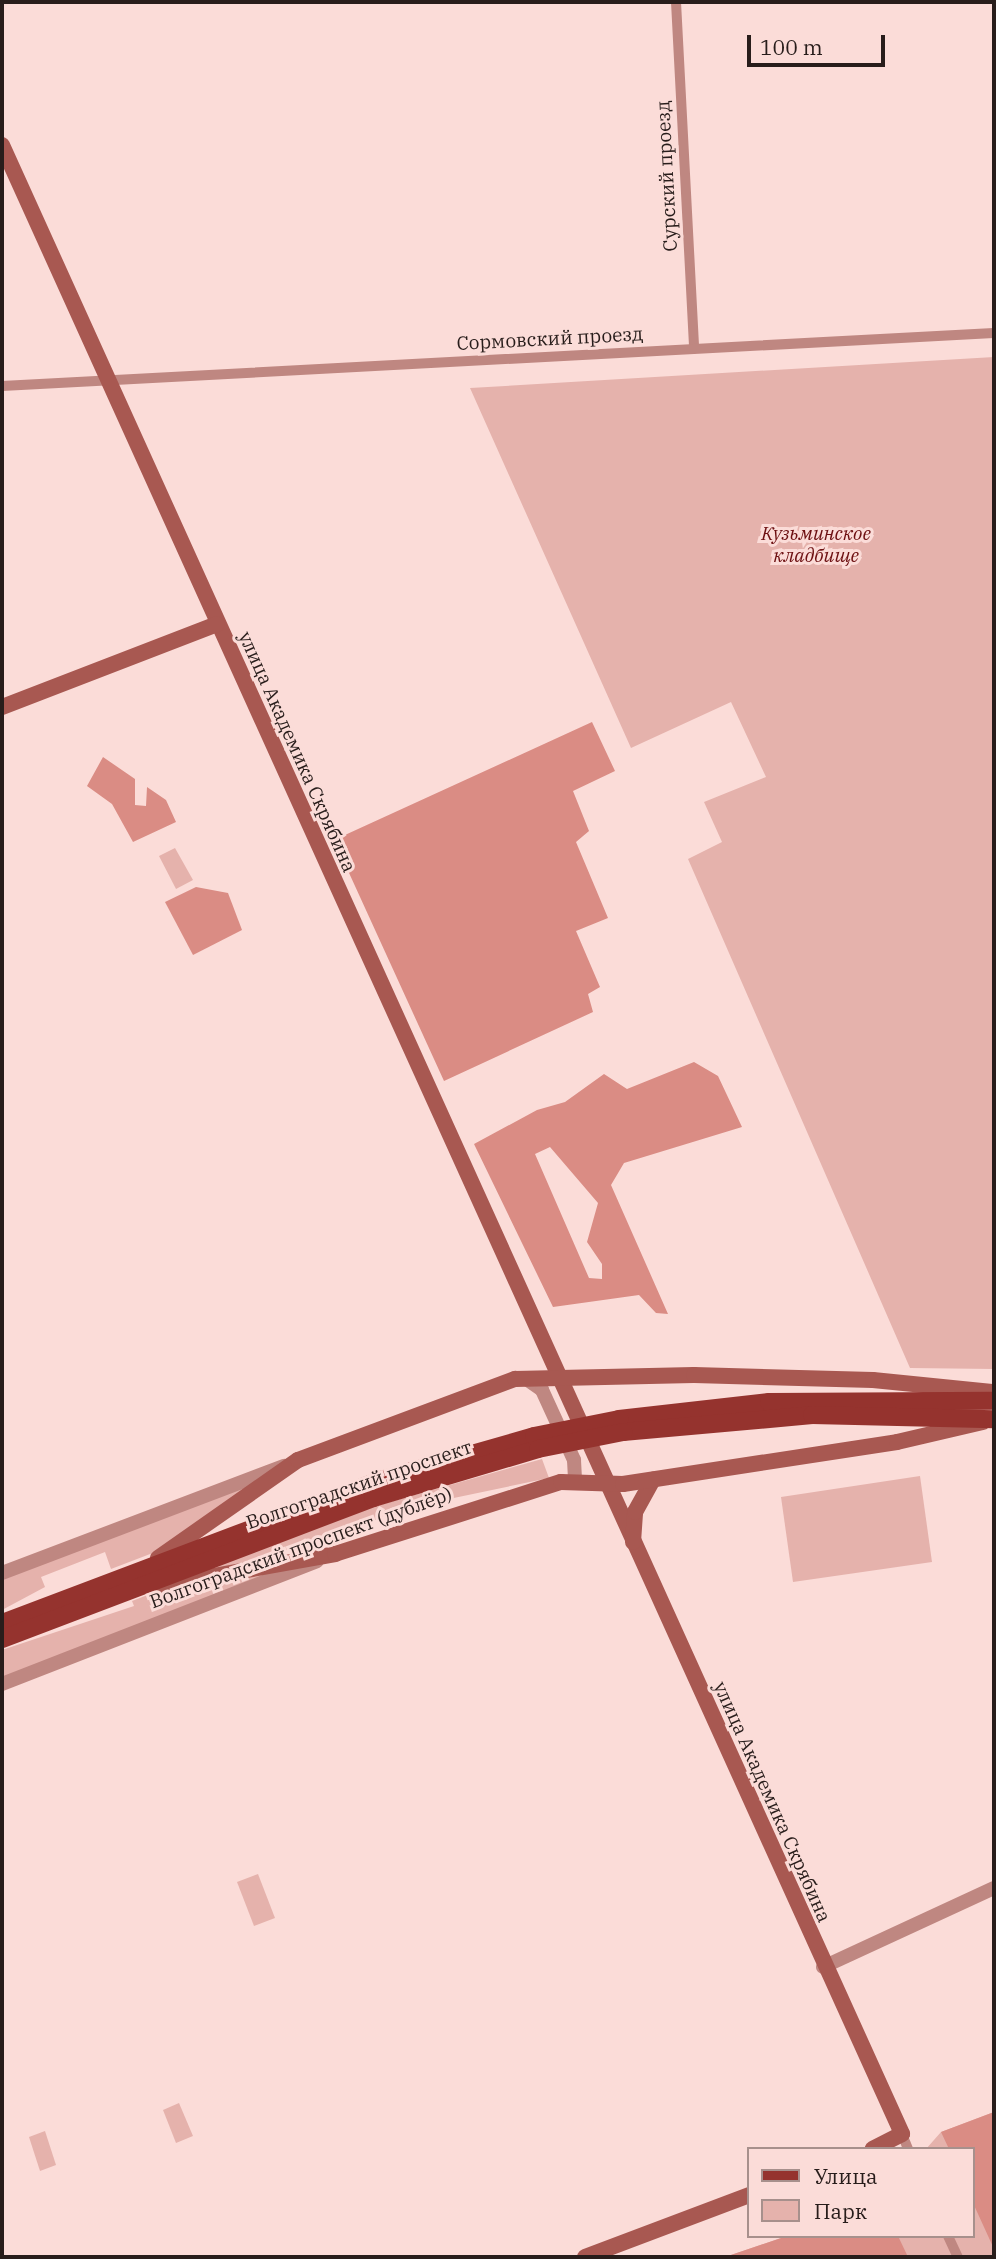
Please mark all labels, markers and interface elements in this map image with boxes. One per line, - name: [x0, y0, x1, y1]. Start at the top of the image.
- scale bar: [751, 21, 889, 65]
- text: 100 m: [760, 33, 823, 61]
- street label: Сурский проезд: [652, 100, 682, 252]
- street label: Сормовский проезд: [456, 323, 644, 355]
- park label: Кузьминское кладбище: [761, 523, 871, 567]
- street label: улица Академика Скрябина: [233, 628, 361, 876]
- street label: Волгоградский проспект: [243, 1436, 475, 1534]
- street label: Волгоградский проспект (дублёр): [147, 1483, 455, 1613]
- street label: улица Академика Скрябина: [708, 1678, 836, 1926]
- legend: [748, 2147, 975, 2238]
- text: Улица: [814, 2162, 878, 2190]
- text: Парк: [814, 2197, 867, 2225]

